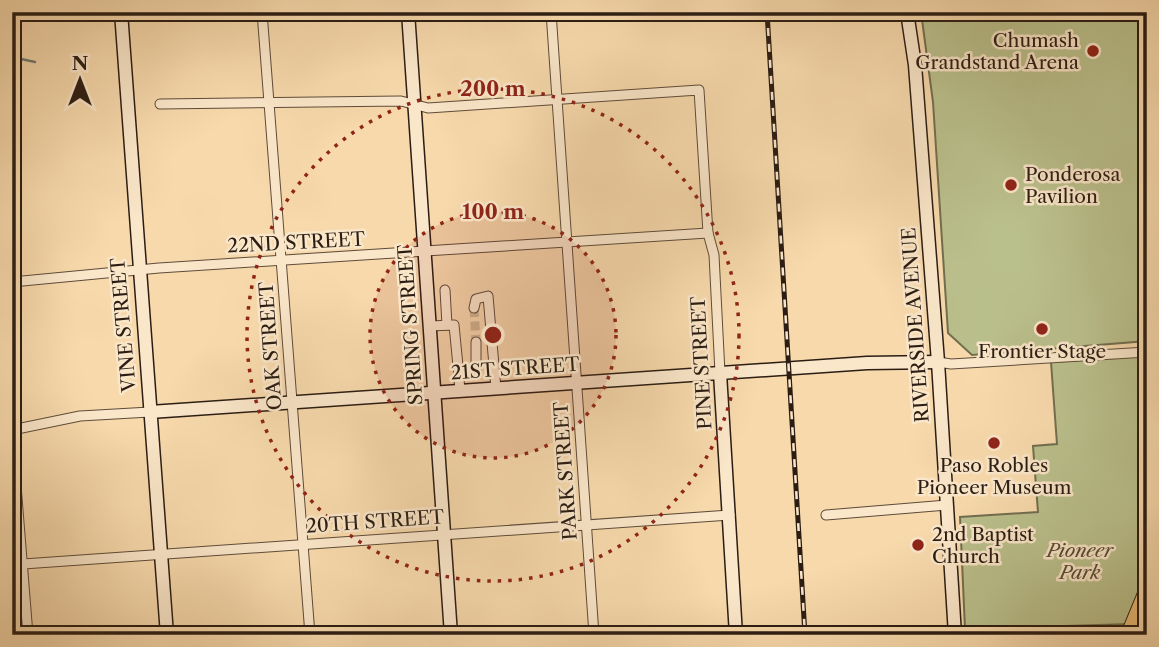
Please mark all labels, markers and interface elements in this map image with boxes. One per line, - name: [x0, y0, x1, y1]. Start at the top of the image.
- place label: Chumash Grandstand Arena: [915, 29, 1079, 74]
- marker: Chumash Grandstand Arena: [1085, 43, 1101, 59]
- north arrow: [46, 46, 116, 116]
- text: N: [72, 52, 88, 75]
- text: 200 m: [460, 76, 526, 101]
- place label: Ponderosa Pavilion: [1025, 163, 1121, 208]
- marker: Ponderosa Pavilion: [1003, 177, 1019, 193]
- text: 100 m: [462, 199, 524, 224]
- street label: 22ND STREET: [227, 227, 366, 258]
- street label: RIVERSIDE AVENUE: [897, 227, 934, 423]
- street label: SPRING STREET: [393, 243, 428, 406]
- street label: VINE STREET: [106, 256, 141, 394]
- street label: OAK STREET: [254, 280, 286, 411]
- street label: PINE STREET: [686, 295, 716, 430]
- marker: Frontier Stage: [1034, 321, 1050, 337]
- centre of rings: [481, 323, 505, 347]
- place label: Frontier Stage: [978, 340, 1106, 363]
- street label: 21ST STREET: [450, 352, 581, 384]
- street label: PARK STREET: [549, 400, 582, 541]
- marker: Paso Robles Pioneer Museum: [986, 435, 1002, 451]
- place label: Paso Robles Pioneer Museum: [917, 454, 1072, 499]
- street label: 20TH STREET: [305, 505, 446, 538]
- place label: 2nd Baptist Church: [932, 523, 1034, 568]
- marker: 2nd Baptist Church: [910, 537, 926, 553]
- park label: Pioneer Park: [1045, 539, 1114, 584]

